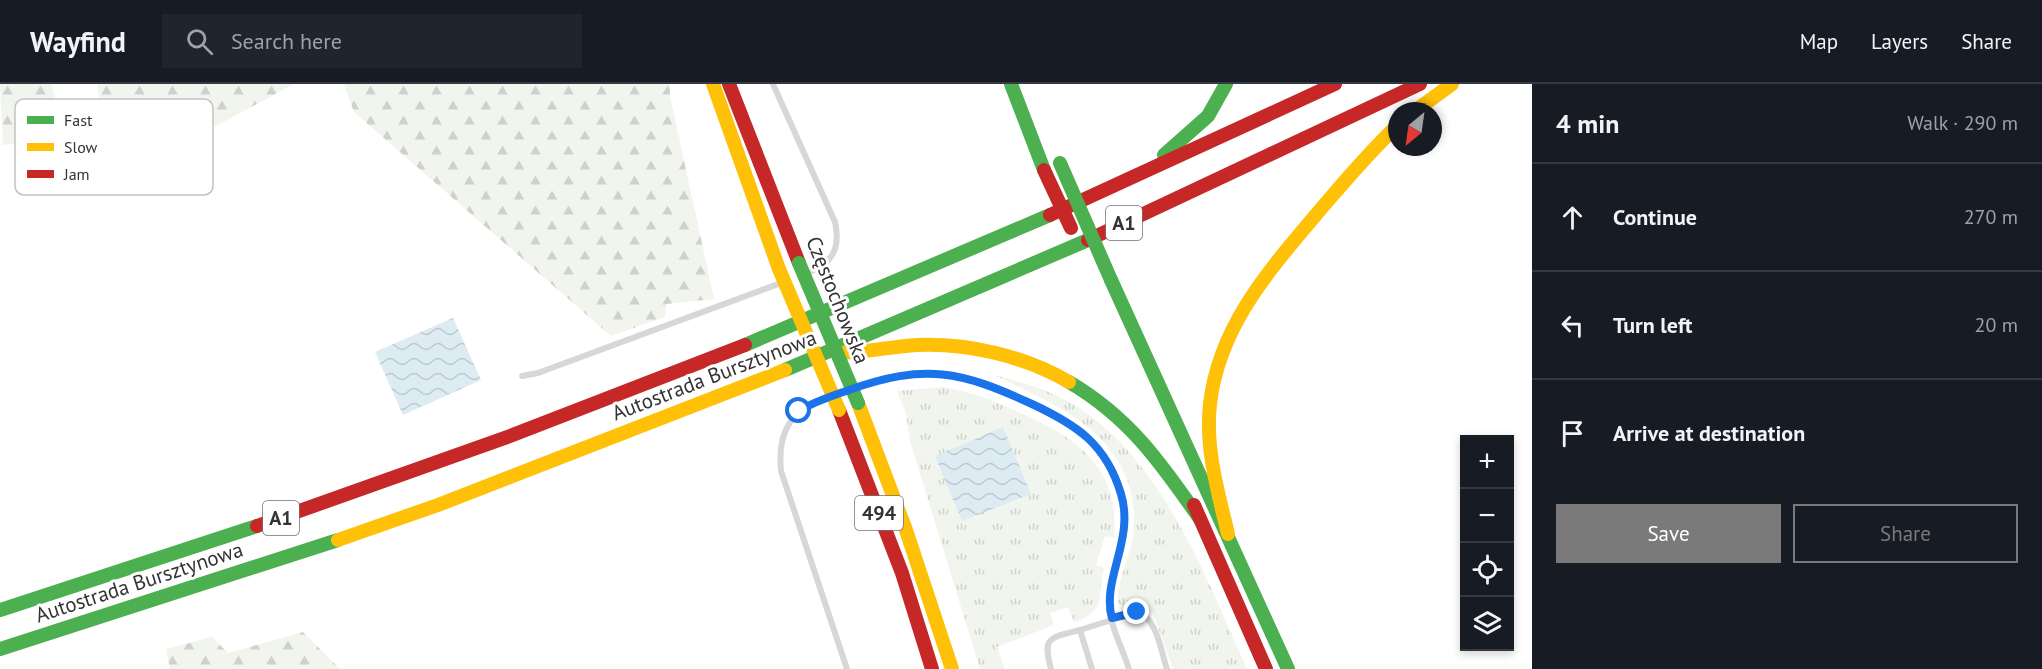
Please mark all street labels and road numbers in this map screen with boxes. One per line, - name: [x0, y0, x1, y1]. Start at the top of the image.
- road number: A1: [1106, 206, 1142, 240]
- street label: Częstochowska: [800, 232, 876, 368]
- street label: Autostrada Bursztynowa: [608, 324, 820, 426]
- road number: 494: [855, 496, 903, 530]
- road number: A1: [263, 501, 299, 535]
- street label: Autostrada Bursztynowa: [32, 536, 246, 628]

